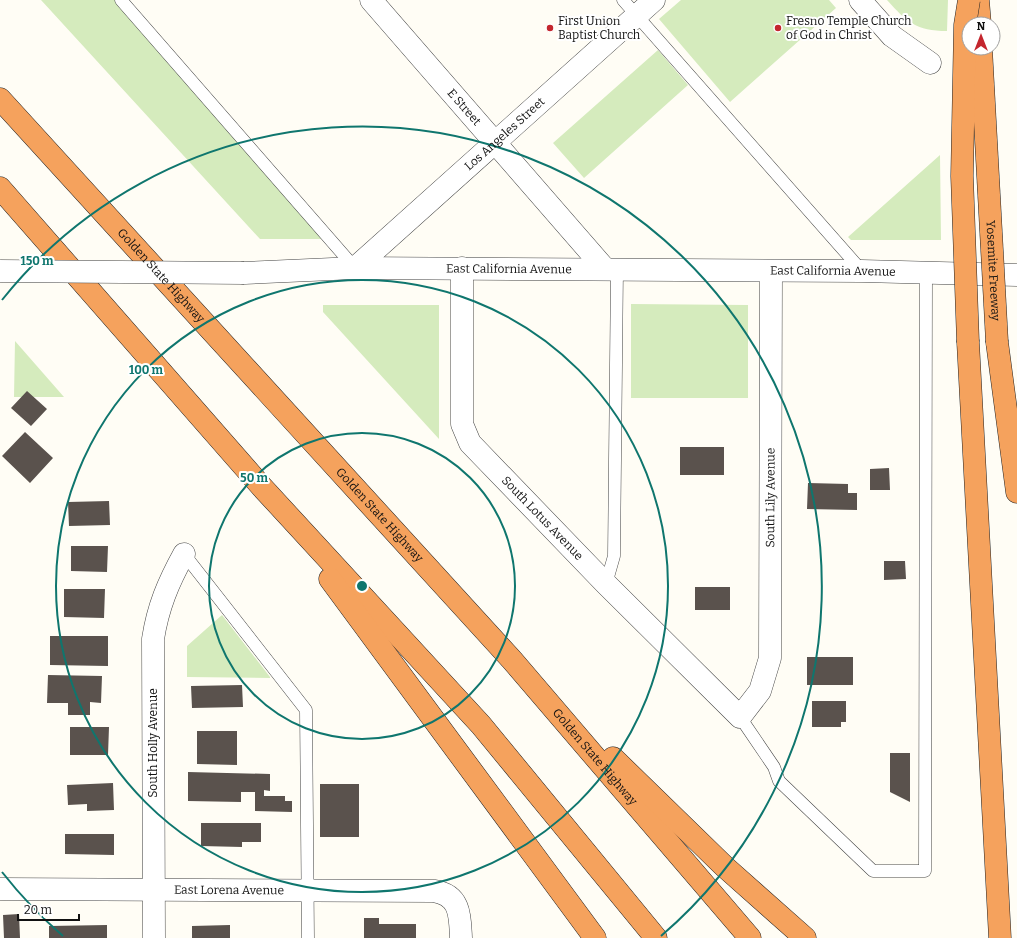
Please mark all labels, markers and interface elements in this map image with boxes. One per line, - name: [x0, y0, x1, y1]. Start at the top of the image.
- place label: First Union Baptist Church: [558, 14, 641, 42]
- place label: Fresno Temple Church of God in Christ: [786, 14, 912, 42]
- north arrow: [961, 16, 1001, 56]
- text: N: [977, 20, 986, 33]
- marker: First Union Baptist Church: [545, 23, 555, 33]
- marker: Fresno Temple Church of God in Christ: [773, 23, 783, 33]
- street label: E Street: [445, 86, 484, 129]
- street label: Los Angeles Street: [462, 94, 548, 173]
- street label: Yosemite Freeway: [983, 220, 1003, 322]
- street label: Golden State Highway: [115, 225, 208, 326]
- text: 150 m: [21, 254, 54, 268]
- street label: East California Avenue: [446, 262, 572, 276]
- street label: East California Avenue: [770, 263, 896, 279]
- text: 100 m: [129, 363, 164, 377]
- street label: South Lily Avenue: [763, 448, 778, 548]
- street label: Golden State Highway: [333, 465, 427, 565]
- text: 50 m: [240, 471, 268, 485]
- street label: South Lotus Avenue: [499, 473, 586, 563]
- centre of rings: [355, 579, 369, 593]
- street label: South Holly Avenue: [146, 688, 160, 798]
- street label: Golden State Highway: [550, 706, 641, 809]
- street label: East Lorena Avenue: [174, 883, 284, 897]
- scale bar: [18, 896, 79, 922]
- text: 20 m: [24, 903, 53, 917]

